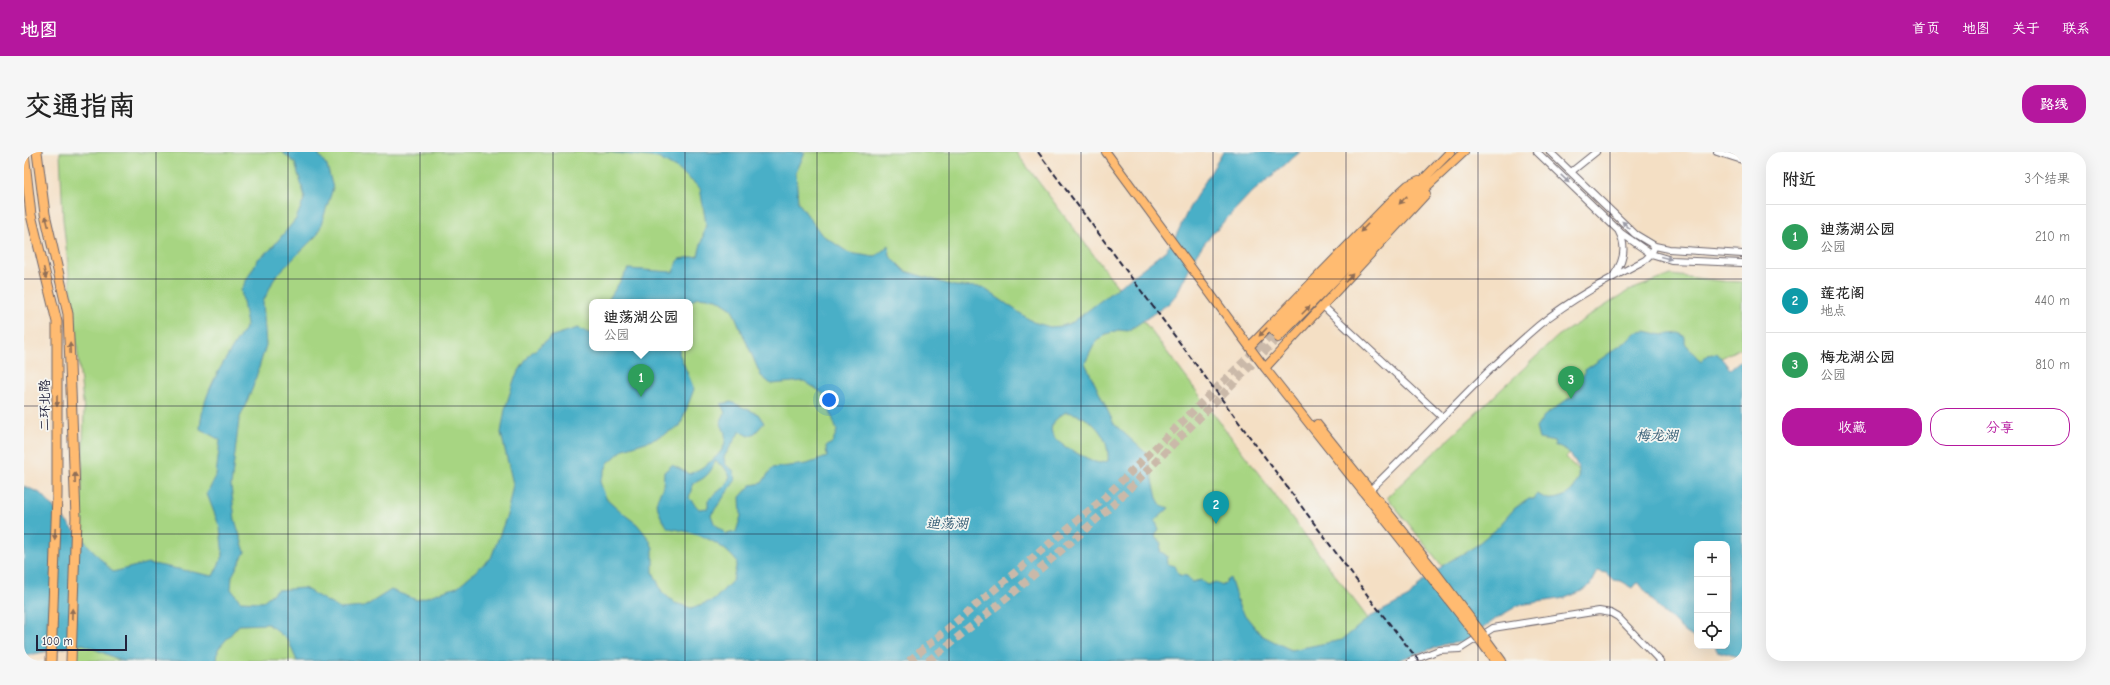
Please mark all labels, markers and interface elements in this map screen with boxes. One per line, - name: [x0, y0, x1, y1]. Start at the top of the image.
- text: 地图: [20, 19, 58, 41]
- text: 首页: [1912, 20, 1940, 37]
- text: 地图: [1962, 20, 1990, 37]
- text: 关于: [2012, 20, 2040, 37]
- text: 联系: [2062, 20, 2090, 37]
- button: 路线: [2022, 85, 2086, 123]
- text: 交通指南: [24, 90, 136, 122]
- text: 附近: [1782, 170, 1816, 189]
- text: 3个结果: [2024, 171, 2070, 186]
- one-way arrow: [1560, 174, 1570, 184]
- one-way arrow: [1398, 195, 1408, 205]
- one-way arrow: [43, 215, 49, 227]
- text: 迪荡湖公园: [1820, 220, 1895, 238]
- one-way arrow: [1622, 221, 1631, 230]
- one-way arrow: [1359, 223, 1369, 233]
- text: 1: [1792, 229, 1798, 244]
- text: 210 m: [2035, 229, 2070, 244]
- text: 公园: [1820, 239, 1846, 254]
- one-way arrow: [1660, 255, 1672, 261]
- one-way arrow: [42, 267, 48, 279]
- one-way arrow: [1344, 273, 1354, 283]
- text: 莲花阁: [1820, 284, 1865, 302]
- text: 2: [1792, 293, 1798, 308]
- text: 440 m: [2034, 293, 2070, 308]
- popup: [589, 299, 693, 351]
- text: 地点: [1820, 303, 1846, 318]
- one-way arrow: [1301, 305, 1311, 315]
- text: 迪荡湖公园: [603, 308, 679, 326]
- text: 公园: [603, 327, 630, 342]
- one-way arrow: [1259, 327, 1268, 337]
- one-way arrow: [66, 342, 73, 354]
- text: 梅龙湖公园: [1820, 348, 1895, 366]
- text: 3: [1792, 357, 1798, 372]
- text: 810 m: [2035, 357, 2070, 372]
- pin: 1: [628, 364, 654, 397]
- pin: 3: [1558, 366, 1584, 399]
- text: 公园: [1820, 367, 1846, 382]
- street label: 二环北路: [37, 379, 52, 431]
- your location: [819, 390, 839, 410]
- one-way arrow: [54, 395, 60, 408]
- button: 收藏: [1782, 408, 1922, 446]
- button: 分享: [1930, 408, 2070, 446]
- water label: 梅龙湖: [1636, 427, 1680, 444]
- one-way arrow: [71, 472, 78, 484]
- pin: 2: [1203, 491, 1229, 524]
- water label: 迪荡湖: [926, 515, 970, 532]
- one-way arrow: [52, 528, 59, 540]
- map controls: [1694, 541, 1730, 649]
- button: +: [1694, 541, 1730, 577]
- button: −: [1694, 577, 1730, 613]
- one-way arrow: [69, 608, 76, 620]
- button: locate: [1694, 613, 1730, 649]
- scale bar: [36, 633, 127, 652]
- text: 100 m: [42, 635, 73, 648]

